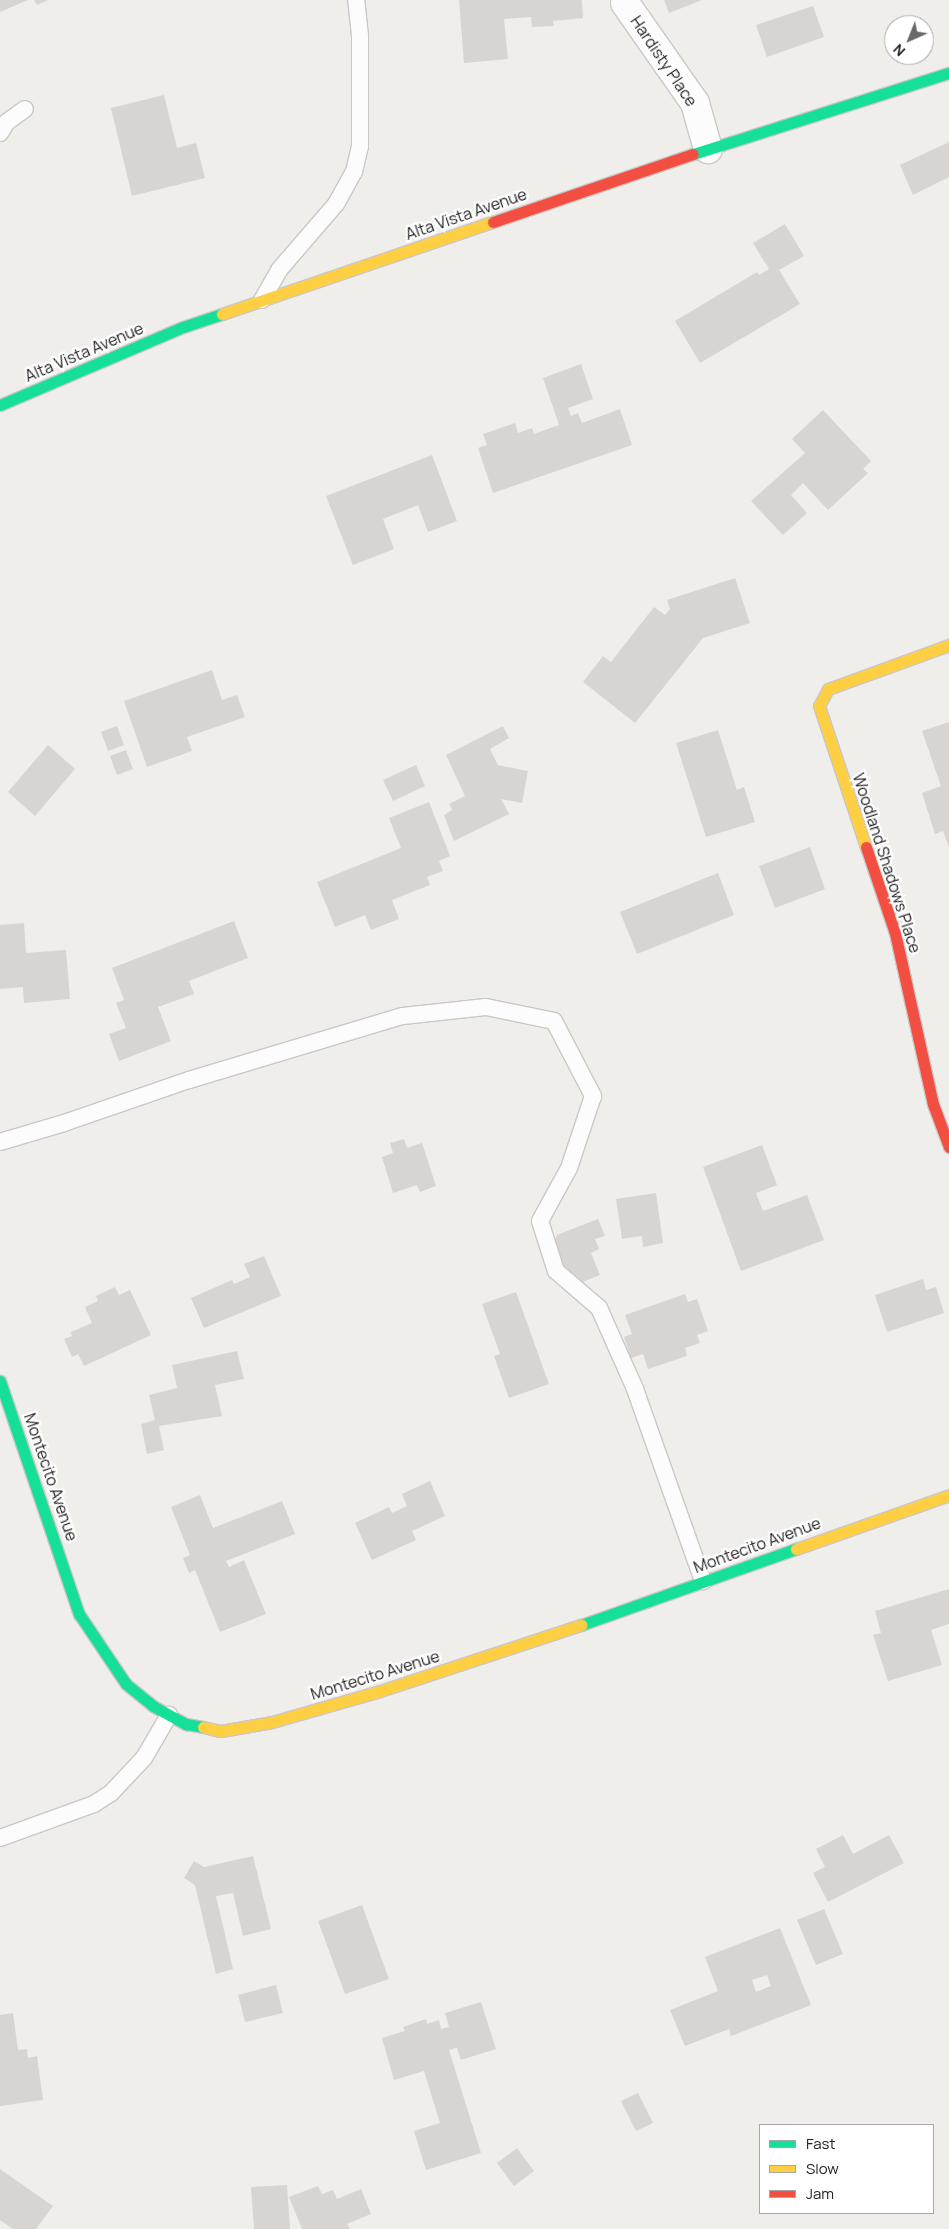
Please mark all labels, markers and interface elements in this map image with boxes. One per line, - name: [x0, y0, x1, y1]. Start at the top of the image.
- street label: Hardisty Place: [627, 12, 701, 110]
- north arrow: [884, 15, 934, 65]
- text: N: [889, 40, 909, 61]
- street label: Alta Vista Avenue: [403, 184, 529, 244]
- street label: Alta Vista Avenue: [22, 318, 146, 386]
- street label: Woodland Shadows Place: [849, 771, 925, 955]
- street label: Montecito Avenue: [20, 1411, 82, 1543]
- street label: Montecito Avenue: [691, 1513, 823, 1577]
- street label: Montecito Avenue: [308, 1646, 442, 1704]
- legend: [759, 2124, 934, 2214]
- text: Fast: [806, 2133, 835, 2154]
- text: Slow: [806, 2158, 839, 2179]
- text: Jam: [806, 2183, 834, 2204]

